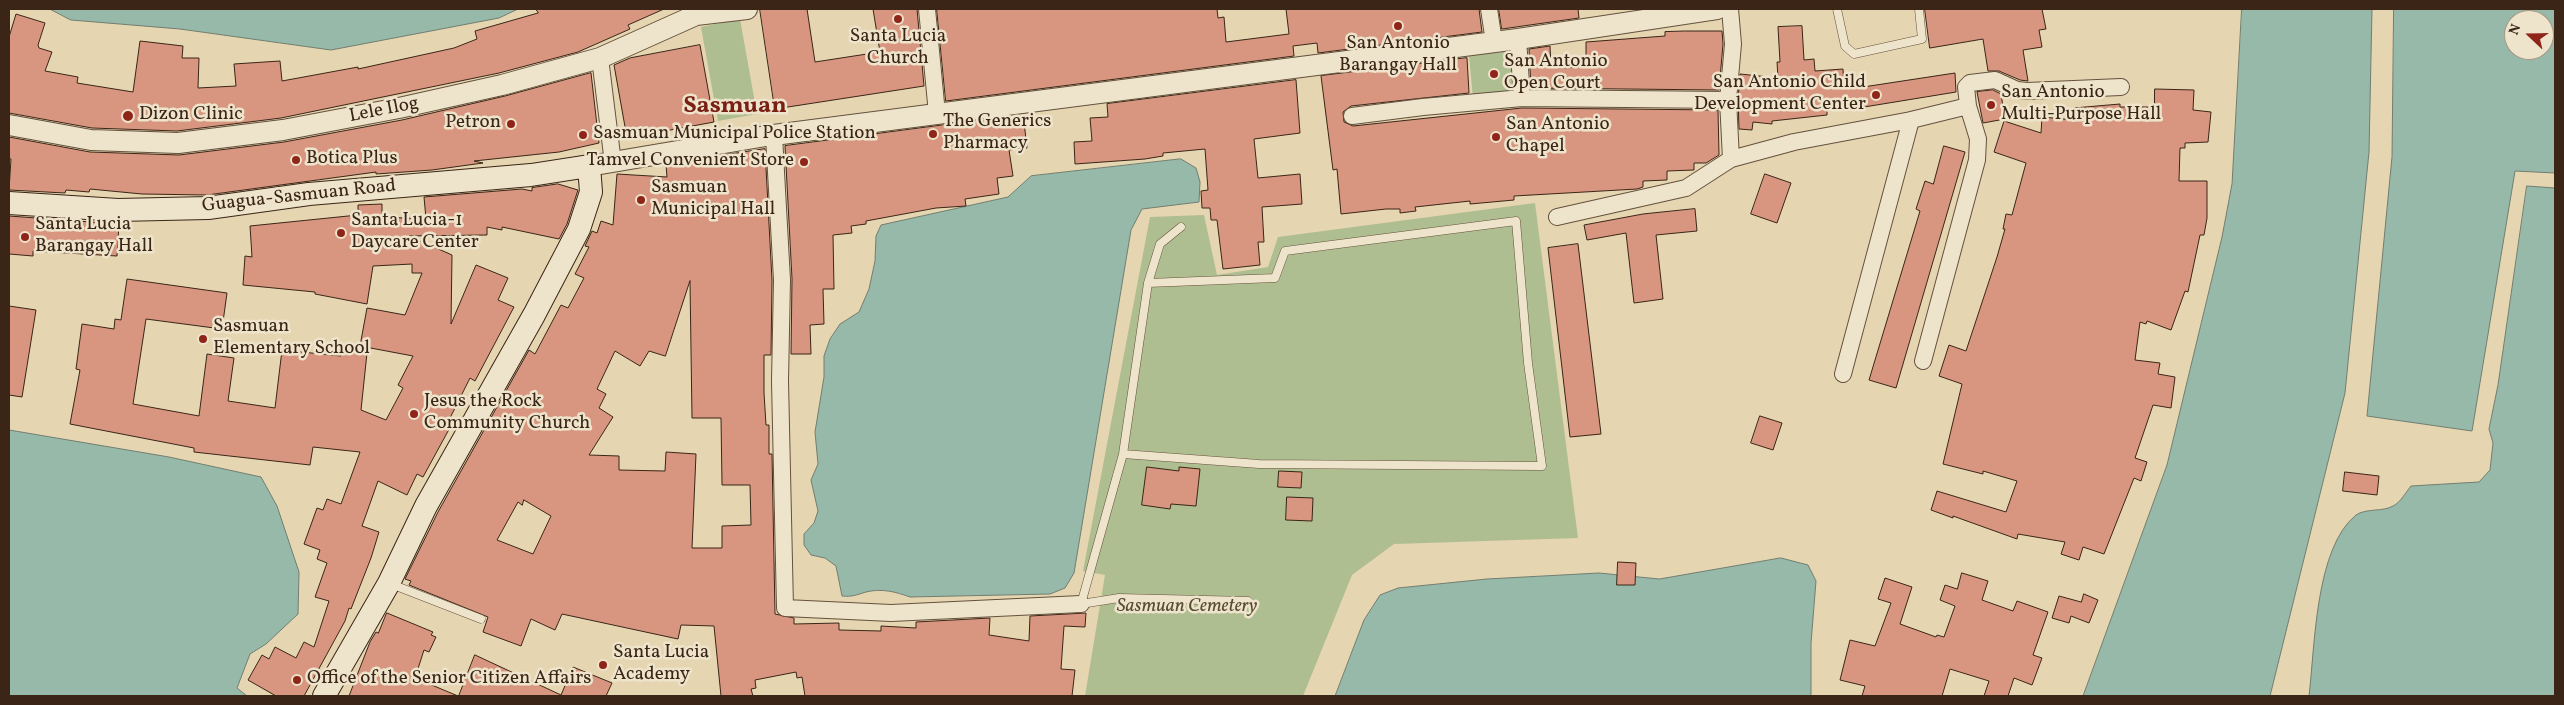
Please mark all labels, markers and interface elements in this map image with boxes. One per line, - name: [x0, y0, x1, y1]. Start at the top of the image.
- north arrow: [2504, 10, 2554, 60]
- marker: Santa Lucia Church: [892, 13, 904, 25]
- marker: San Antonio Barangay Hall: [1392, 20, 1404, 32]
- text: N: [2505, 22, 2526, 38]
- place label: Santa Lucia Church: [850, 27, 946, 71]
- place label: San Antonio Barangay Hall: [1339, 34, 1457, 78]
- place label: San Antonio Open Court: [1504, 52, 1608, 96]
- marker: San Antonio Open Court: [1488, 68, 1500, 80]
- place label: San Antonio Child Development Center: [1694, 73, 1866, 117]
- place label: San Antonio Multi-Purpose Hall: [2001, 83, 2161, 127]
- marker: San Antonio Child Development Center: [1870, 89, 1882, 101]
- street label: Lele Ilog: [347, 93, 421, 129]
- district label: Sasmuan: [683, 94, 787, 122]
- marker: San Antonio Multi-Purpose Hall: [1985, 99, 1997, 111]
- place label: Dizon Clinic: [139, 105, 243, 127]
- marker: Dizon Clinic: [121, 109, 135, 123]
- place label: The Generics Pharmacy: [943, 112, 1051, 156]
- place label: Petron: [445, 113, 501, 135]
- place label: San Antonio Chapel: [1506, 115, 1610, 159]
- marker: Petron: [505, 118, 517, 130]
- place label: Sasmuan Municipal Police Station: [593, 124, 876, 146]
- marker: The Generics Pharmacy: [927, 128, 939, 140]
- marker: Sasmuan Municipal Police Station: [577, 129, 589, 141]
- marker: San Antonio Chapel: [1490, 131, 1502, 143]
- place label: Botica Plus: [306, 149, 398, 171]
- place label: Tamvel Convenient Store: [586, 151, 794, 173]
- marker: Botica Plus: [290, 154, 302, 166]
- marker: Tamvel Convenient Store: [798, 156, 810, 168]
- street label: Guagua-Sasmuan Road: [201, 175, 397, 219]
- place label: Sasmuan Municipal Hall: [651, 178, 775, 222]
- marker: Sasmuan Municipal Hall: [635, 194, 647, 206]
- place label: Santa Lucia-1 Daycare Center: [351, 211, 479, 255]
- place label: Santa Lucia Barangay Hall: [35, 215, 153, 259]
- marker: Santa Lucia-1 Daycare Center: [335, 227, 347, 239]
- marker: Santa Lucia Barangay Hall: [19, 231, 31, 243]
- place label: Sasmuan Elementary School: [213, 317, 370, 361]
- marker: Sasmuan Elementary School: [197, 333, 209, 345]
- place label: Jesus the Rock Community Church: [424, 392, 590, 436]
- marker: Jesus the Rock Community Church: [408, 408, 420, 420]
- park label: Sasmuan Cemetery: [1117, 597, 1257, 619]
- place label: Santa Lucia Academy: [613, 643, 709, 687]
- marker: Santa Lucia Academy: [597, 659, 609, 671]
- place label: Office of the Senior Citizen Affairs: [307, 669, 591, 691]
- marker: Office of the Senior Citizen Affairs: [291, 674, 303, 686]

